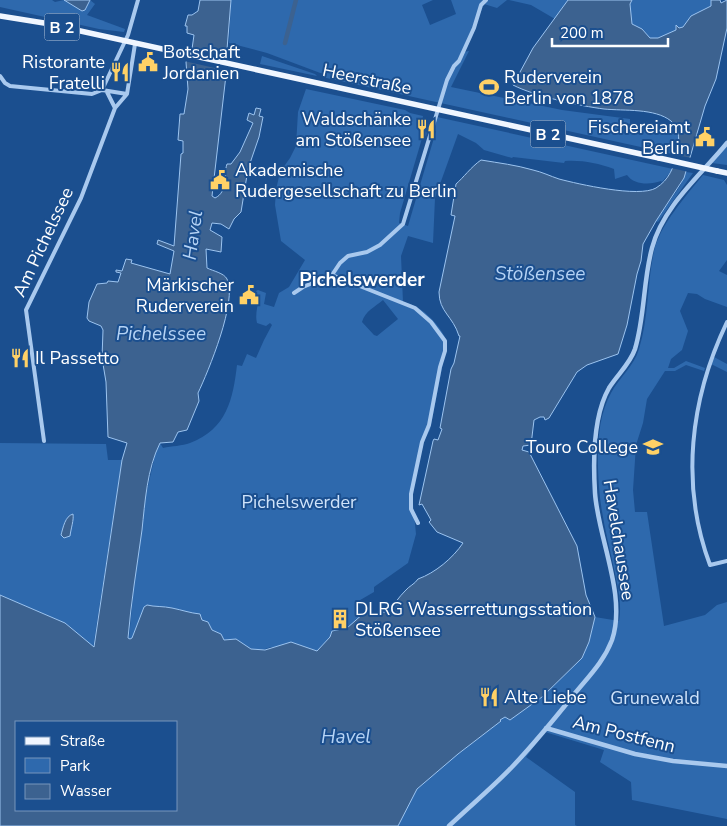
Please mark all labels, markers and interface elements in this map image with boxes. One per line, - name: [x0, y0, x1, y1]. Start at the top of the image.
- road number: B 2: [44, 14, 80, 41]
- scale bar: [552, 15, 668, 47]
- text: 200 m: [560, 23, 604, 43]
- place label: Botschaft Jordanien: [162, 40, 241, 85]
- place label: Ristorante Fratelli: [22, 50, 105, 95]
- public building icon: Botschaft Jordanien: [137, 51, 159, 73]
- street label: Heerstraße: [320, 58, 414, 100]
- restaurant icon: Ristorante Fratelli: [109, 61, 131, 83]
- place label: Ruderverein Berlin von 1878: [504, 65, 634, 110]
- sports icon: Ruderverein Berlin von 1878: [478, 76, 500, 98]
- place label: Waldschänke am Stößensee: [295, 107, 411, 152]
- place label: Fischereiamt Berlin: [588, 115, 691, 160]
- restaurant icon: Waldschänke am Stößensee: [415, 118, 437, 140]
- road number: B 2: [530, 120, 566, 148]
- public building icon: Fischereiamt Berlin: [694, 126, 716, 148]
- place label: Akademische Rudergesellschaft zu Berlin: [235, 158, 457, 203]
- public building icon: Akademische Rudergesellschaft zu Berlin: [209, 169, 231, 191]
- street label: Am Pichelssee: [7, 183, 79, 301]
- water label: Havel: [177, 209, 209, 262]
- water label: Stößensee: [495, 261, 585, 287]
- district label: Pichelswerder: [299, 267, 425, 293]
- place label: Märkischer Ruderverein: [136, 273, 235, 318]
- public building icon: Märkischer Ruderverein: [238, 284, 260, 306]
- water label: Pichelssee: [116, 321, 206, 347]
- place label: Il Passetto: [35, 346, 119, 370]
- restaurant icon: Il Passetto: [9, 347, 31, 369]
- place label: Touro College: [526, 435, 638, 459]
- school or university icon: Touro College: [642, 436, 664, 458]
- street label: Havelchaussee: [598, 478, 640, 602]
- park label: Pichelswerder: [242, 490, 357, 514]
- place label: DLRG Wasserrettungsstation Stößensee: [355, 597, 592, 642]
- building icon: DLRG Wasserrettungsstation Stößensee: [329, 608, 351, 630]
- place label: Alte Liebe: [504, 685, 586, 709]
- restaurant icon: Alte Liebe: [478, 686, 500, 708]
- park label: Grunewald: [610, 686, 700, 710]
- street label: Am Postfenn: [570, 710, 678, 758]
- legend: [15, 721, 178, 811]
- water label: Havel: [321, 724, 371, 750]
- text: Straße: [60, 731, 105, 751]
- text: Park: [60, 756, 90, 776]
- text: Wasser: [60, 781, 112, 801]

